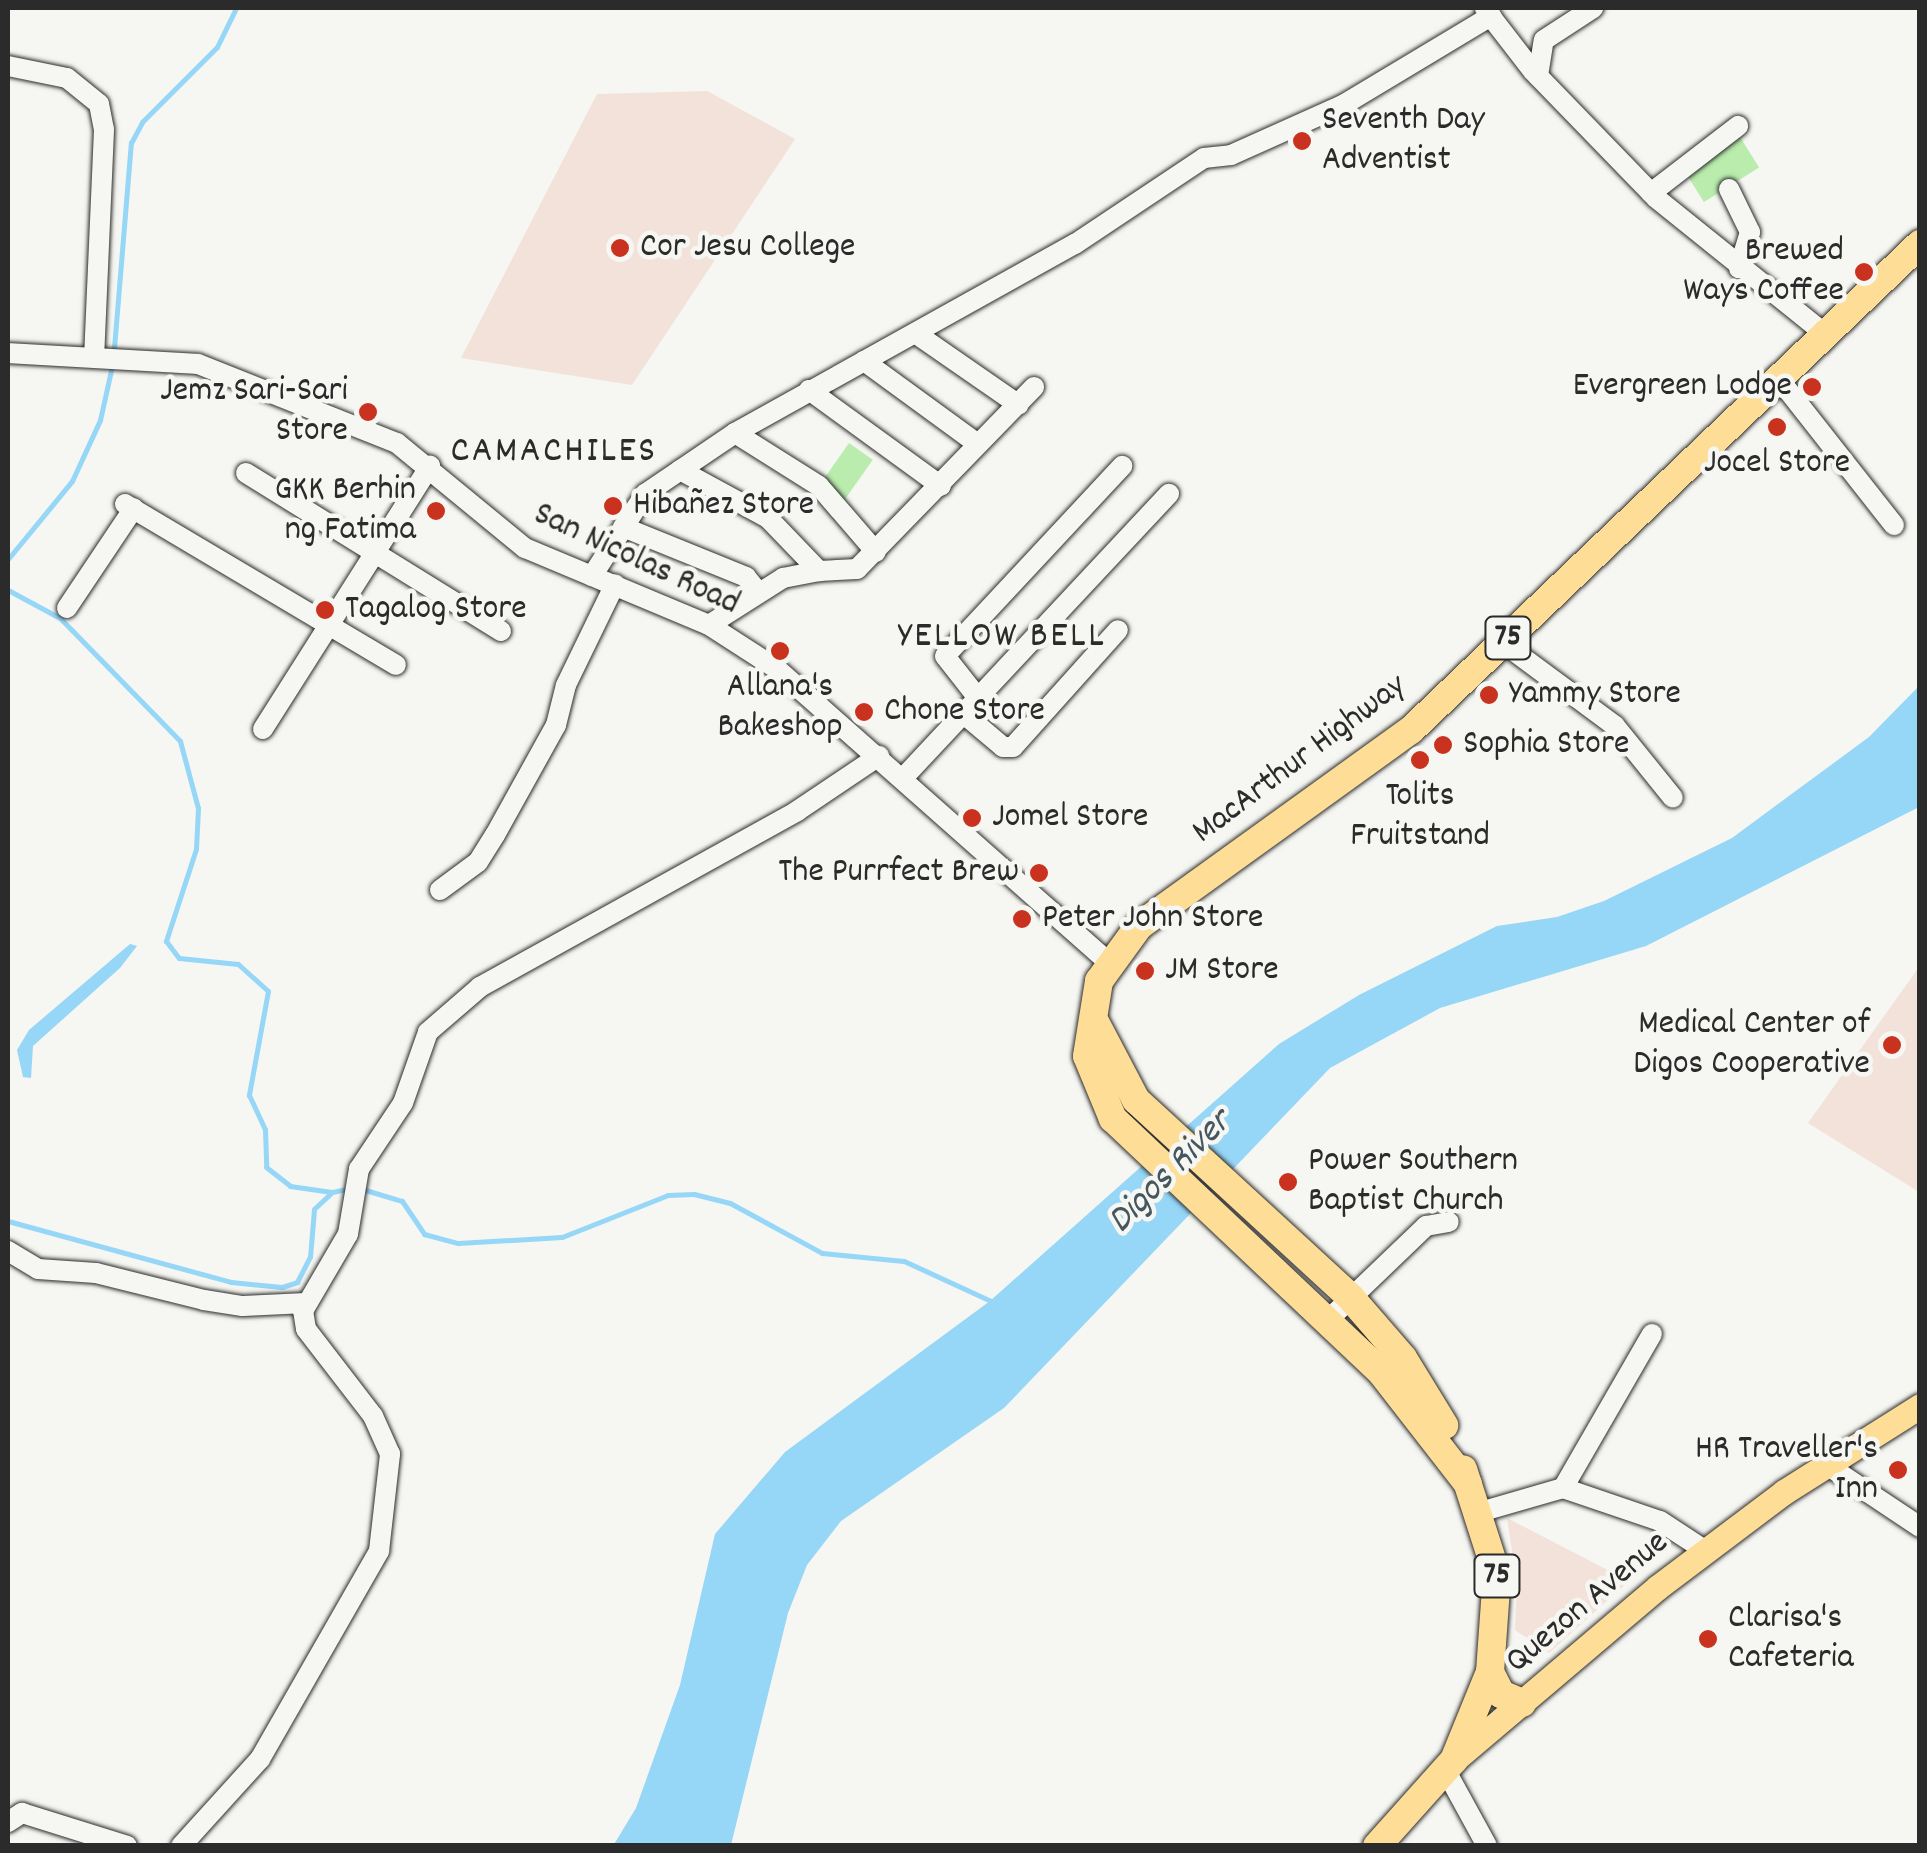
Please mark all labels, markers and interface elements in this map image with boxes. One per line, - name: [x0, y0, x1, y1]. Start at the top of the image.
- place label: Seventh Day Adventist: [1322, 100, 1485, 182]
- marker: Seventh Day Adventist: [1291, 130, 1313, 152]
- place label: Cor Jesu College: [640, 227, 855, 269]
- place label: Brewed Ways Coffee: [1683, 231, 1844, 313]
- marker: Cor Jesu College: [609, 237, 631, 259]
- marker: Brewed Ways Coffee: [1853, 261, 1875, 283]
- place label: Evergreen Lodge: [1573, 366, 1792, 408]
- place label: Jemz Sari-Sari Store: [160, 371, 348, 453]
- marker: Evergreen Lodge: [1801, 376, 1823, 398]
- marker: Jemz Sari-Sari Store: [357, 401, 379, 423]
- marker: Jocel Store: [1766, 416, 1788, 438]
- district label: CAMACHILES: [450, 430, 658, 476]
- place label: Jocel Store: [1704, 443, 1850, 485]
- place label: GKK Berhin ng Fatima: [274, 470, 416, 552]
- place label: Hibañez Store: [633, 485, 814, 527]
- street label: San Nicolas Road: [526, 494, 746, 626]
- marker: Hibañez Store: [602, 495, 624, 517]
- marker: GKK Berhin ng Fatima: [425, 500, 447, 522]
- place label: Tagalog Store: [345, 589, 527, 631]
- marker: Tagalog Store: [314, 599, 336, 621]
- road number: 75: [1483, 611, 1533, 665]
- district label: YELLOW BELL: [898, 615, 1106, 661]
- marker: Allana's Bakeshop: [769, 640, 791, 662]
- street label: MacArthur Highway: [1185, 666, 1415, 854]
- place label: Allana's Bakeshop: [717, 667, 843, 749]
- place label: Yammy Store: [1509, 674, 1681, 716]
- marker: Yammy Store: [1478, 684, 1500, 706]
- place label: Chone Store: [884, 691, 1045, 733]
- marker: Chone Store: [853, 701, 875, 723]
- place label: Sophia Store: [1463, 724, 1629, 766]
- marker: Sophia Store: [1432, 734, 1454, 756]
- marker: Tolits Fruitstand: [1409, 749, 1431, 771]
- place label: Tolits Fruitstand: [1350, 776, 1490, 858]
- place label: Jomel Store: [992, 797, 1148, 839]
- marker: Jomel Store: [961, 807, 983, 829]
- place label: The Purrfect Brew: [778, 852, 1019, 894]
- marker: The Purrfect Brew: [1028, 862, 1050, 884]
- place label: Peter John Store: [1042, 898, 1263, 940]
- marker: Peter John Store: [1011, 908, 1033, 930]
- place label: JM Store: [1165, 950, 1279, 992]
- marker: JM Store: [1134, 960, 1156, 982]
- place label: Medical Center of Digos Cooperative: [1633, 1004, 1870, 1086]
- marker: Medical Center of Digos Cooperative: [1879, 1032, 1905, 1058]
- water label: Digos River: [1099, 1101, 1243, 1245]
- place label: Power Southern Baptist Church: [1308, 1141, 1518, 1223]
- marker: Power Southern Baptist Church: [1277, 1171, 1299, 1193]
- place label: HR Traveller's Inn: [1695, 1429, 1878, 1511]
- marker: HR Traveller's Inn: [1887, 1459, 1909, 1481]
- street label: Quezon Avenue: [1498, 1523, 1678, 1683]
- road number: 75: [1472, 1549, 1522, 1603]
- place label: Clarisa's Cafeteria: [1728, 1598, 1854, 1680]
- marker: Clarisa's Cafeteria: [1697, 1628, 1719, 1650]

